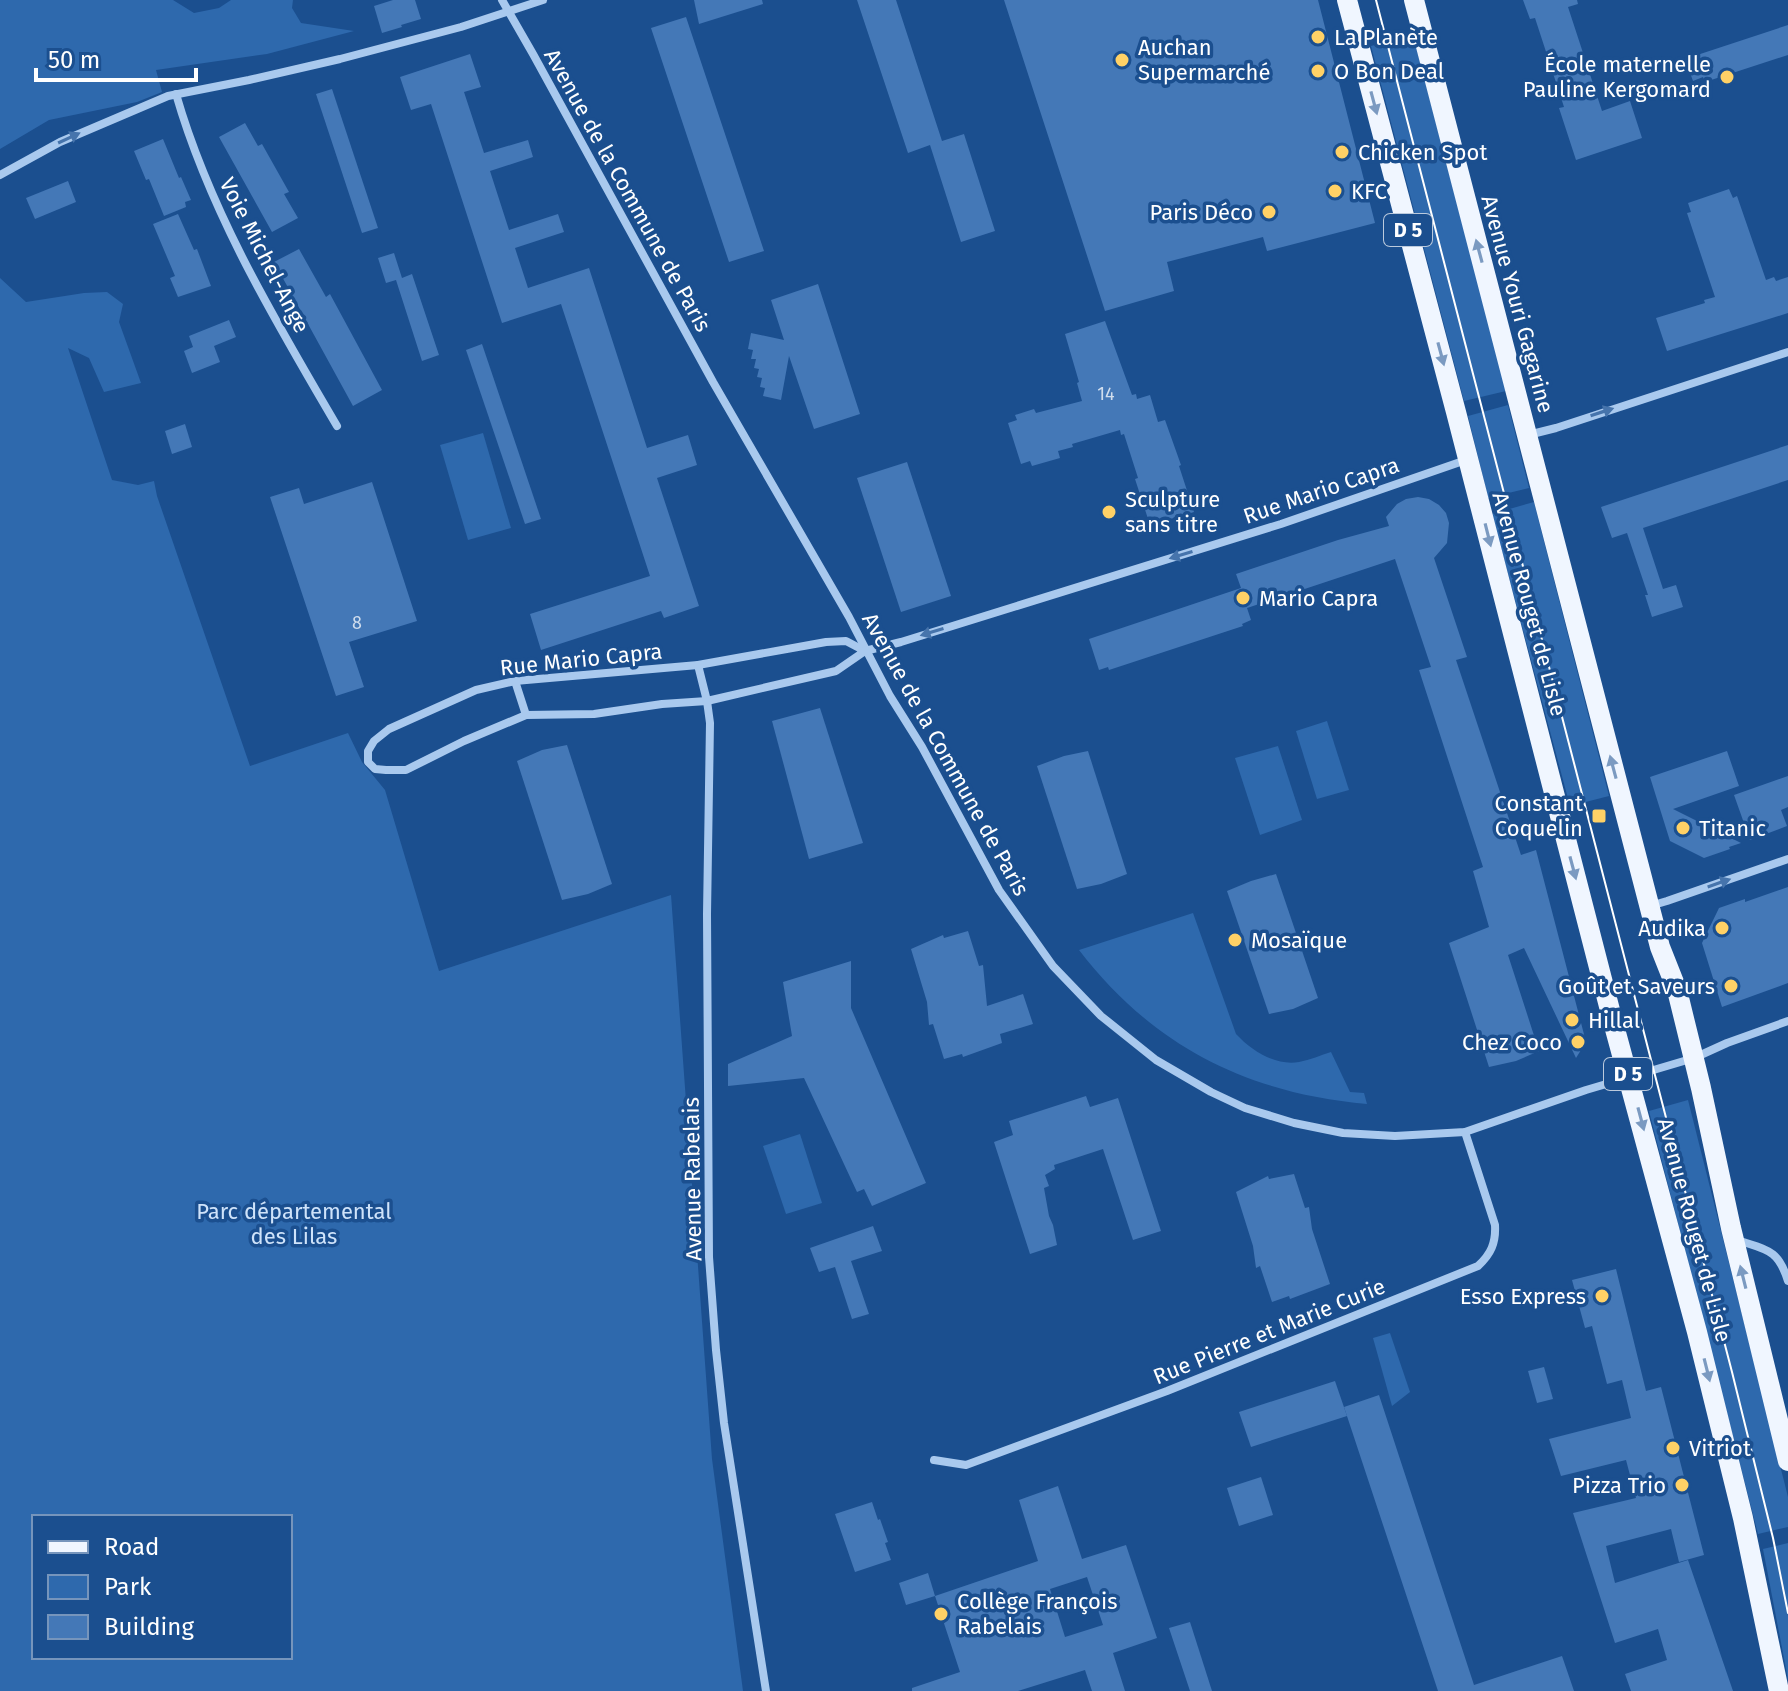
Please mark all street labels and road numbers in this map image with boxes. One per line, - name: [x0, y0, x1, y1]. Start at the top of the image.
- street label: Avenue de la Commune de Paris: [538, 44, 717, 336]
- street label: Voie Michel-Ange: [214, 173, 315, 337]
- street label: Avenue Youri Gagarine: [1475, 192, 1560, 416]
- road number: D 5: [1384, 214, 1432, 246]
- street label: Rue Mario Capra: [1240, 451, 1403, 530]
- street label: Avenue Rouget de Lisle: [1487, 489, 1572, 719]
- street label: Avenue de la Commune de Paris: [856, 608, 1035, 900]
- street label: Rue Mario Capra: [498, 638, 664, 681]
- road number: D 5: [1604, 1058, 1652, 1090]
- street label: Avenue Rabelais: [678, 1097, 707, 1261]
- street label: Avenue Rouget de Lisle: [1652, 1115, 1737, 1345]
- street label: Rue Pierre et Marie Curie: [1149, 1273, 1389, 1390]

